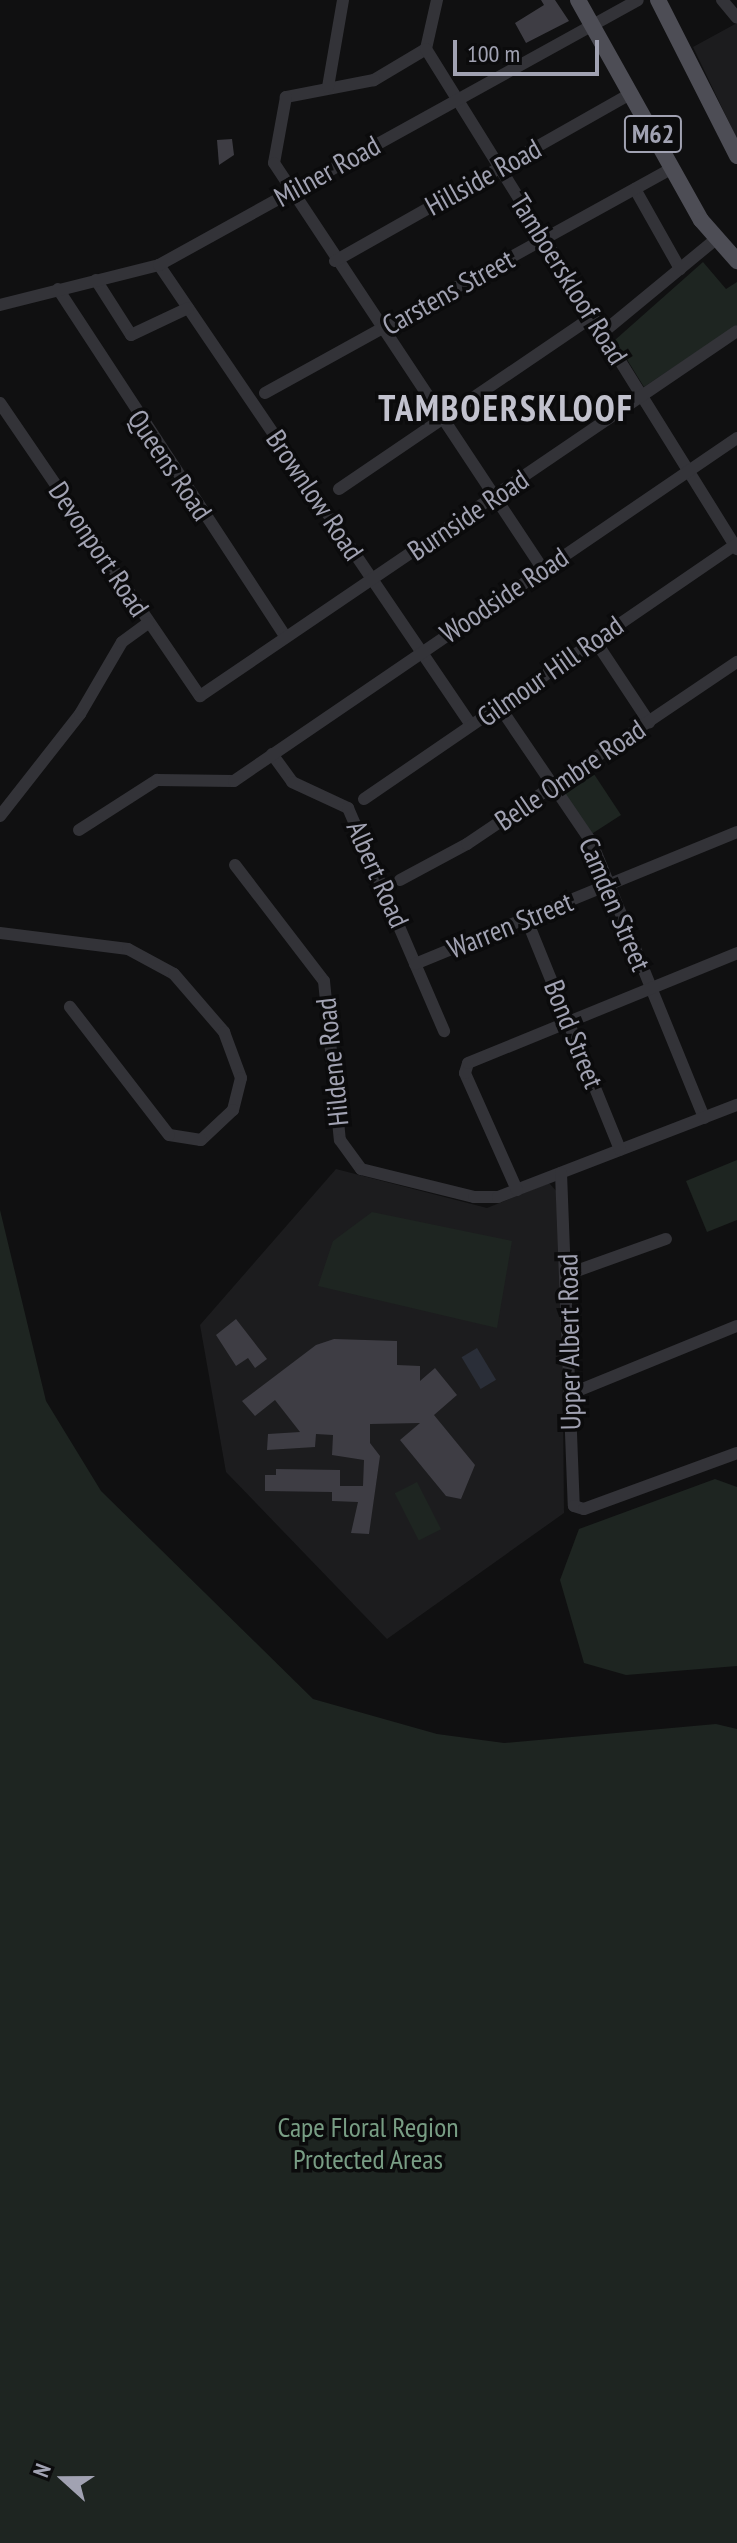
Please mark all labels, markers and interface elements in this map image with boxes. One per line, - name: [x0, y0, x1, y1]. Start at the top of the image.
- scale bar: [457, 24, 603, 74]
- text: 100 m: [467, 38, 520, 69]
- road number: M62: [623, 112, 683, 156]
- street label: Milner Road: [268, 128, 386, 214]
- street label: Hillside Road: [419, 132, 547, 222]
- street label: Tamboerskloof Road: [503, 188, 635, 370]
- street label: Carstens Street: [376, 242, 520, 342]
- district label: TAMBOERSKLOOF: [378, 386, 634, 430]
- street label: Queens Road: [121, 403, 219, 527]
- street label: Brownlow Road: [259, 423, 371, 567]
- street label: Burnside Road: [401, 462, 535, 568]
- street label: Devonport Road: [42, 475, 156, 623]
- street label: Woodside Road: [434, 540, 574, 650]
- street label: Gilmour Hill Road: [471, 608, 629, 734]
- street label: Belle Ombre Road: [488, 712, 652, 838]
- street label: Albert Road: [340, 815, 416, 933]
- street label: Camden Street: [572, 832, 658, 976]
- street label: Warren Street: [442, 885, 578, 965]
- street label: Bond Street: [537, 975, 611, 1093]
- street label: Hildene Road: [309, 996, 355, 1128]
- street label: Upper Albert Road: [551, 1253, 587, 1431]
- park label: Cape Floral Region Protected Areas: [277, 2110, 459, 2176]
- north arrow: [24, 2439, 104, 2519]
- text: N: [26, 2460, 57, 2481]

